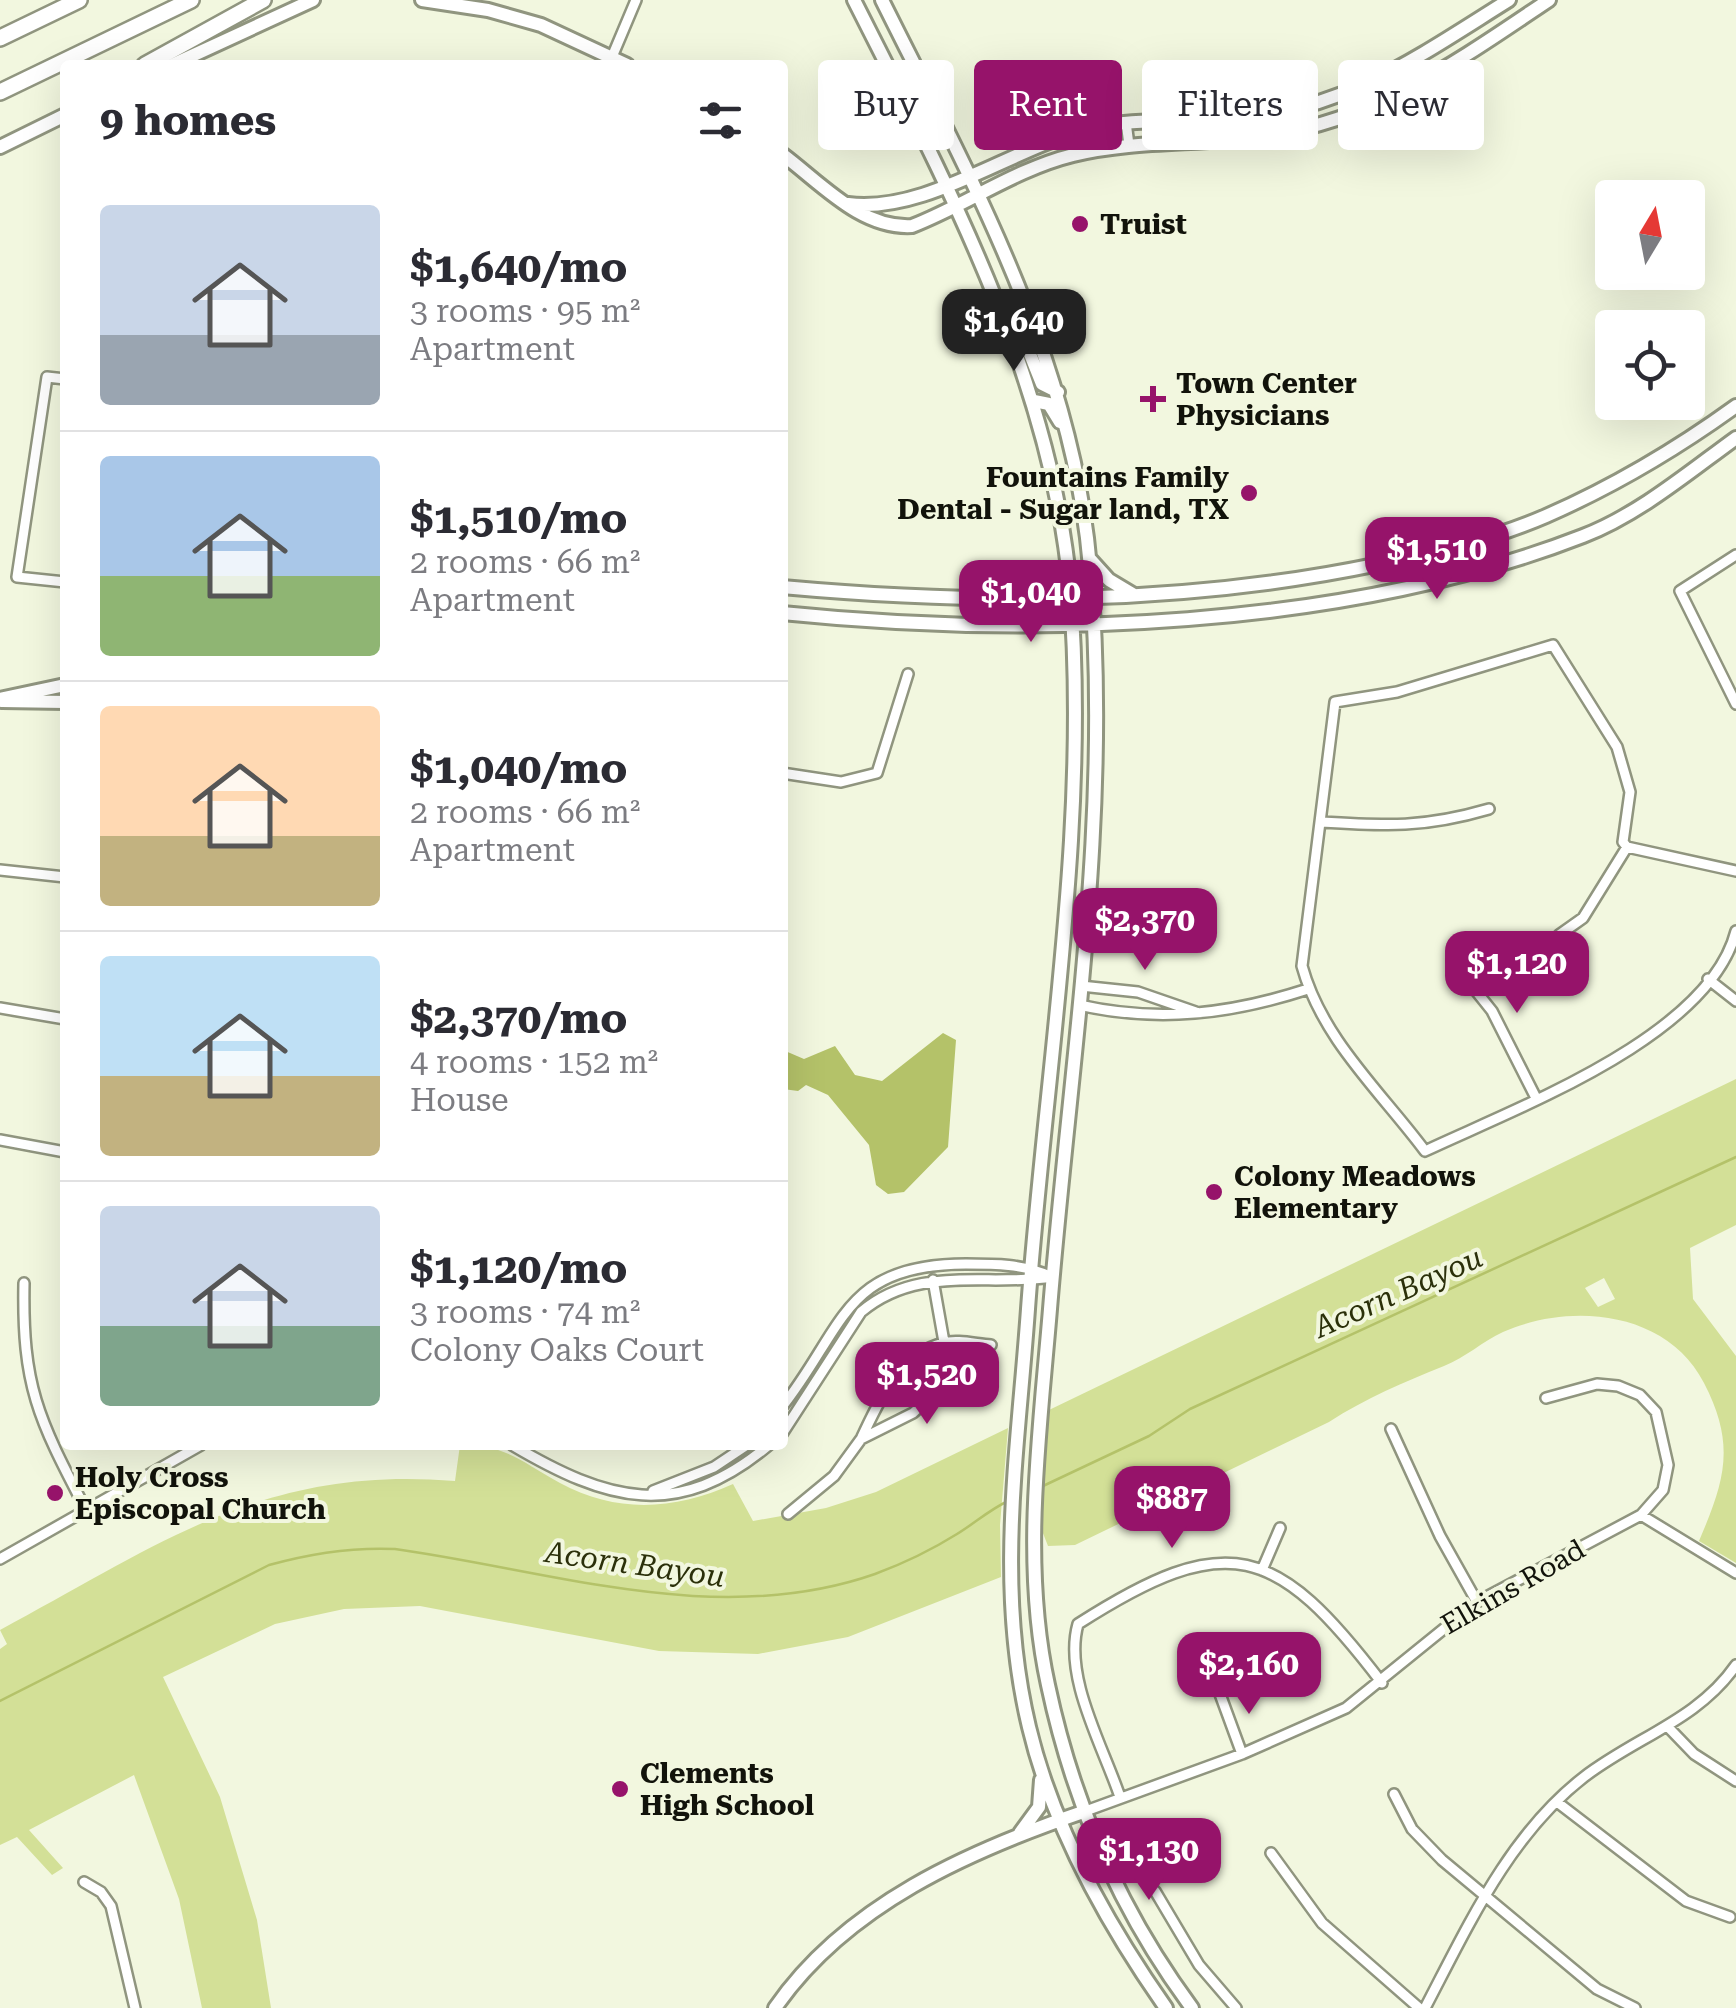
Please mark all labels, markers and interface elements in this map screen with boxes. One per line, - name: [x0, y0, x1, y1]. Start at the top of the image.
- chip: Buy: [818, 60, 954, 150]
- chip: Rent: [974, 60, 1122, 150]
- chip: Filters: [1142, 60, 1318, 150]
- chip: New: [1338, 60, 1484, 150]
- icon: filters: [693, 93, 748, 148]
- text: 9 homes: [100, 96, 276, 145]
- north arrow: [1595, 180, 1705, 290]
- map controls: [1595, 180, 1705, 420]
- place label: Truist: [1100, 208, 1187, 241]
- marker: Truist: [1069, 213, 1091, 235]
- text: $1,640/mo: [410, 243, 627, 292]
- icon: home: [180, 245, 300, 365]
- pin: $1,640: [933, 289, 1095, 374]
- text: 3 rooms · 95 m²: [410, 292, 640, 330]
- text: $1,640: [964, 302, 1064, 340]
- button: locate: [1595, 310, 1705, 420]
- text: Apartment: [410, 330, 575, 368]
- place label: Town Center Physicians: [1176, 367, 1357, 432]
- marker: Town Center Physicians: [1140, 386, 1166, 412]
- place label: Fountains Family Dental - Sugar land, TX: [897, 461, 1229, 526]
- marker: Fountains Family Dental - Sugar land, TX: [1238, 482, 1260, 504]
- text: $1,510/mo: [410, 494, 627, 543]
- icon: home: [180, 496, 300, 616]
- pin: $1,510: [1356, 517, 1518, 602]
- text: $1,510: [1387, 530, 1487, 568]
- text: 2 rooms · 66 m²: [410, 543, 640, 581]
- pin: $1,040: [950, 560, 1112, 645]
- text: $1,040: [981, 573, 1081, 611]
- text: Apartment: [410, 581, 575, 619]
- text: $1,040/mo: [410, 744, 627, 793]
- icon: home: [180, 746, 300, 866]
- text: 2 rooms · 66 m²: [410, 793, 640, 831]
- text: Apartment: [410, 831, 575, 869]
- pin: $2,370: [1064, 888, 1226, 973]
- text: $2,370: [1095, 901, 1195, 939]
- pin: $1,120: [1436, 931, 1598, 1016]
- text: $1,120: [1467, 944, 1567, 982]
- text: $2,370/mo: [410, 994, 627, 1043]
- icon: home: [180, 996, 300, 1116]
- text: 4 rooms · 152 m²: [410, 1043, 658, 1081]
- text: House: [410, 1081, 509, 1119]
- place label: Colony Meadows Elementary: [1234, 1160, 1476, 1225]
- marker: Colony Meadows Elementary: [1203, 1181, 1225, 1203]
- water label: Acorn Bayou: [1306, 1239, 1488, 1346]
- text: $1,120/mo: [410, 1244, 627, 1293]
- icon: home: [180, 1246, 300, 1366]
- text: 3 rooms · 74 m²: [410, 1293, 640, 1331]
- text: Colony Oaks Court: [410, 1331, 704, 1369]
- pin: $1,520: [846, 1342, 1008, 1427]
- text: $1,520: [877, 1355, 977, 1393]
- place label: Holy Cross Episcopal Church: [75, 1461, 326, 1526]
- pin: $887: [1113, 1466, 1231, 1551]
- text: $887: [1136, 1479, 1208, 1517]
- marker: Holy Cross Episcopal Church: [44, 1482, 66, 1504]
- street label: Elkins Road: [1435, 1533, 1591, 1641]
- water label: Acorn Bayou: [541, 1534, 727, 1594]
- pin: $2,160: [1168, 1632, 1330, 1717]
- text: $2,160: [1199, 1645, 1299, 1683]
- place label: Clements High School: [640, 1757, 814, 1822]
- marker: Clements High School: [609, 1778, 631, 1800]
- pin: $1,130: [1068, 1818, 1230, 1903]
- text: $1,130: [1099, 1831, 1199, 1869]

